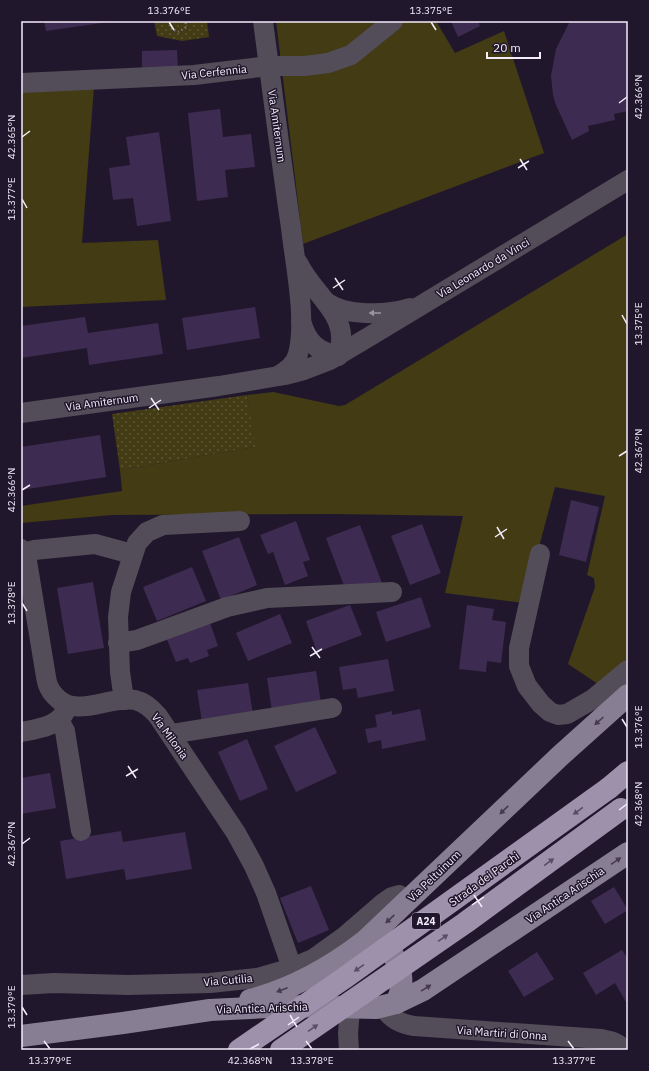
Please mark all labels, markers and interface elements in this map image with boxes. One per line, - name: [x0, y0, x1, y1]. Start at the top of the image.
- text: 13.376°E: [147, 4, 191, 17]
- text: 13.375°E: [409, 4, 453, 17]
- scale bar: [487, 34, 540, 60]
- text: 20 m: [493, 40, 521, 55]
- street label: Via Cerfennia: [181, 62, 247, 82]
- text: 42.366°N: [632, 75, 645, 119]
- street label: Via Amiternum: [265, 89, 289, 163]
- text: 42.365°N: [5, 115, 18, 159]
- text: 13.377°E: [5, 177, 18, 221]
- street label: Via Leonardo da Vinci: [434, 235, 532, 301]
- text: 13.375°E: [632, 302, 645, 346]
- one-way arrow: [368, 310, 381, 316]
- street label: Via Amiternum: [65, 390, 139, 414]
- text: 42.367°N: [632, 429, 645, 473]
- text: 42.366°N: [5, 468, 18, 512]
- text: 13.378°E: [5, 581, 18, 625]
- text: 13.376°E: [632, 705, 645, 749]
- street label: Via Milonia: [149, 710, 191, 762]
- one-way arrow: [594, 716, 604, 726]
- text: 42.368°N: [632, 782, 645, 826]
- one-way arrow: [499, 805, 509, 814]
- one-way arrow: [572, 806, 583, 815]
- text: 42.367°N: [5, 822, 18, 866]
- street label: Via Peltuinum: [405, 847, 463, 905]
- street label: Strada dei Parchi: [446, 849, 522, 909]
- one-way arrow: [611, 857, 621, 865]
- one-way arrow: [543, 858, 554, 866]
- street label: Via Antica Arischia: [523, 864, 607, 926]
- road number: A24: [412, 913, 440, 929]
- one-way arrow: [384, 914, 395, 923]
- one-way arrow: [438, 934, 449, 942]
- one-way arrow: [353, 964, 364, 972]
- street label: Via Cutilia: [203, 971, 253, 989]
- one-way arrow: [420, 984, 432, 991]
- text: 13.379°E: [5, 985, 18, 1029]
- one-way arrow: [275, 987, 287, 993]
- street label: Via Antica Arischia: [216, 999, 308, 1017]
- street label: Via Martiri di Onna: [456, 1023, 548, 1043]
- one-way arrow: [308, 1024, 319, 1032]
- text: 13.379°E: [28, 1054, 72, 1067]
- text: 42.368°N: [228, 1054, 272, 1067]
- text: 13.378°E: [290, 1054, 334, 1067]
- text: 13.377°E: [552, 1054, 596, 1067]

